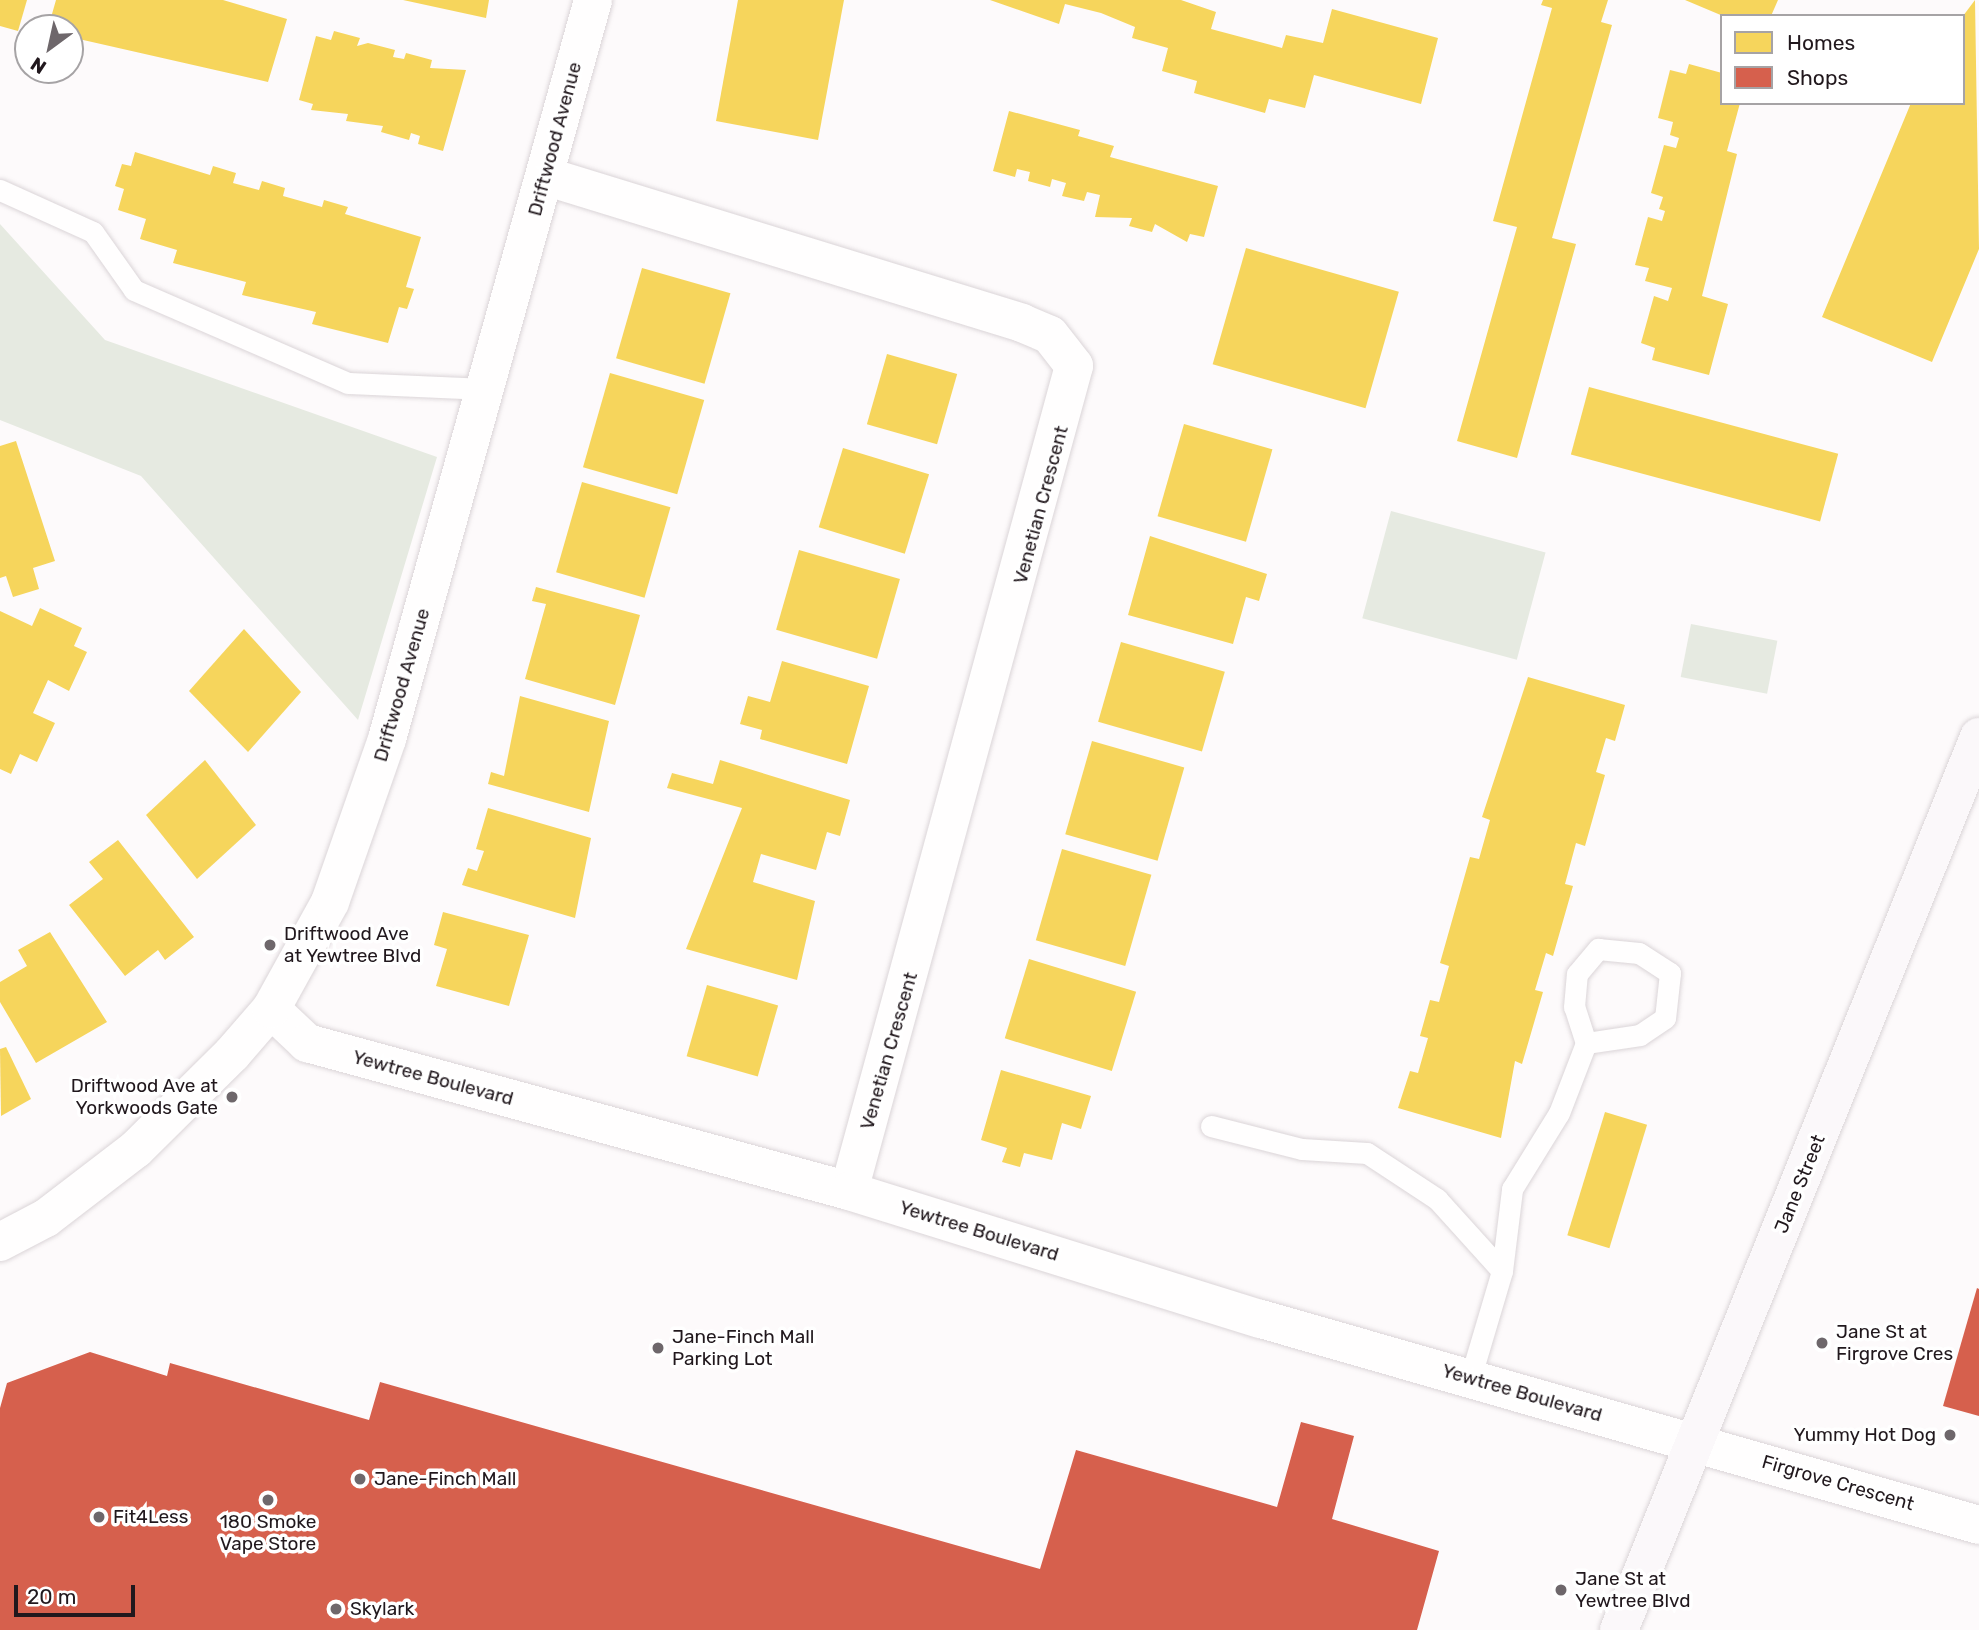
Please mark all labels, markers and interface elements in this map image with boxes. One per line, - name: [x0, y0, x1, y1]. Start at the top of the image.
- north arrow: [14, 14, 84, 84]
- legend: [1720, 14, 1965, 105]
- text: Homes: [1787, 30, 1855, 55]
- text: N: [26, 52, 50, 79]
- street label: Driftwood Avenue: [523, 59, 587, 219]
- text: Shops: [1787, 65, 1848, 90]
- street label: Venetian Crescent: [1009, 423, 1073, 587]
- street label: Driftwood Avenue: [369, 605, 435, 765]
- place label: Driftwood Ave at Yewtree Blvd: [284, 923, 422, 967]
- marker: Driftwood Ave at Yewtree Blvd: [262, 937, 278, 953]
- street label: Venetian Crescent: [856, 970, 922, 1132]
- street label: Yewtree Boulevard: [350, 1046, 516, 1110]
- place label: Driftwood Ave at Yorkwoods Gate: [70, 1075, 218, 1119]
- marker: Driftwood Ave at Yorkwoods Gate: [224, 1089, 240, 1105]
- street label: Jane Street: [1770, 1131, 1830, 1237]
- street label: Yewtree Boulevard: [896, 1196, 1062, 1266]
- place label: Jane St at Firgrove Cres: [1836, 1321, 1953, 1365]
- place label: Jane-Finch Mall Parking Lot: [672, 1326, 814, 1370]
- marker: Jane St at Firgrove Cres: [1814, 1335, 1830, 1351]
- marker: Jane-Finch Mall Parking Lot: [650, 1340, 666, 1356]
- street label: Yewtree Boulevard: [1439, 1359, 1605, 1427]
- place label: Yummy Hot Dog: [1793, 1424, 1936, 1446]
- marker: Yummy Hot Dog: [1942, 1427, 1958, 1443]
- street label: Firgrove Crescent: [1759, 1450, 1917, 1516]
- place label: Jane-Finch Mall: [374, 1468, 516, 1490]
- marker: Jane-Finch Mall: [352, 1471, 368, 1487]
- marker: 180 Smoke Vape Store: [260, 1492, 276, 1508]
- place label: Fit4Less: [113, 1506, 188, 1528]
- marker: Fit4Less: [91, 1509, 107, 1525]
- place label: 180 Smoke Vape Store: [220, 1511, 316, 1555]
- place label: Jane St at Yewtree Blvd: [1575, 1568, 1690, 1612]
- scale bar: [18, 1570, 138, 1614]
- marker: Jane St at Yewtree Blvd: [1553, 1582, 1569, 1598]
- text: 20 m: [27, 1584, 76, 1609]
- place label: Skylark: [350, 1598, 414, 1620]
- marker: Skylark: [328, 1601, 344, 1617]

